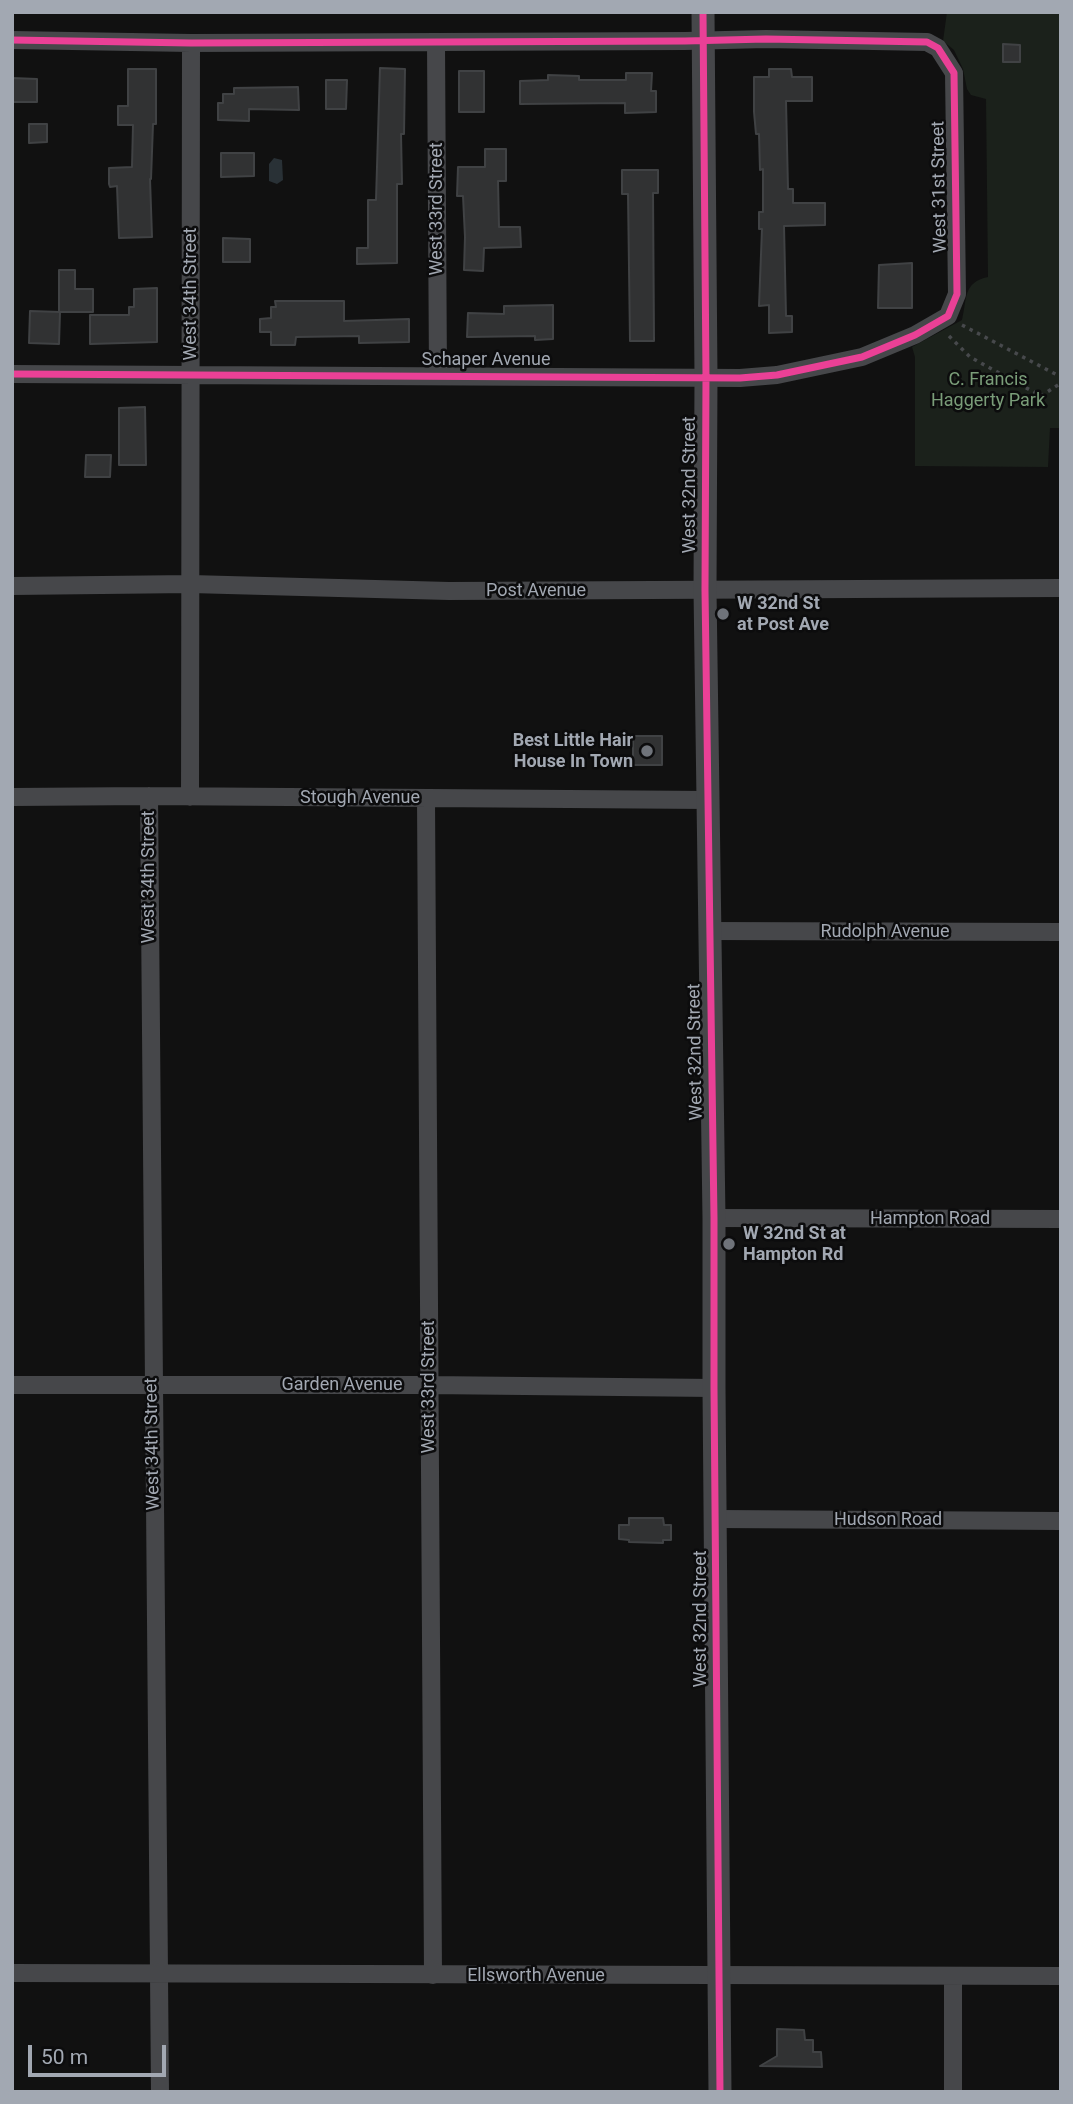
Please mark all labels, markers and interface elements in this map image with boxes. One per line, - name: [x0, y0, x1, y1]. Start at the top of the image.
- street label: West 31st Street: [928, 121, 952, 253]
- street label: West 33rd Street: [426, 142, 448, 276]
- street label: West 34th Street: [180, 228, 202, 360]
- street label: Schaper Avenue: [422, 349, 550, 371]
- park label: C. Francis Haggerty Park: [931, 369, 1045, 412]
- street label: West 32nd Street: [679, 416, 701, 554]
- street label: Post Avenue: [486, 580, 586, 602]
- place label: W 32nd St at Post Ave: [737, 593, 829, 636]
- marker: W 32nd St at Post Ave: [715, 606, 731, 622]
- place label: Best Little Hair House In Town: [513, 730, 633, 772]
- marker: Best Little Hair House In Town: [639, 743, 655, 759]
- street label: Stough Avenue: [300, 787, 420, 809]
- street label: West 34th Street: [138, 811, 160, 943]
- street label: Rudolph Avenue: [820, 921, 950, 943]
- street label: West 32nd Street: [684, 983, 708, 1121]
- street label: Hampton Road: [870, 1208, 990, 1230]
- place label: W 32nd St at Hampton Rd: [743, 1223, 846, 1266]
- marker: W 32nd St at Hampton Rd: [721, 1236, 737, 1252]
- street label: West 33rd Street: [418, 1320, 440, 1454]
- street label: Garden Avenue: [282, 1374, 402, 1396]
- street label: West 34th Street: [141, 1377, 165, 1511]
- street label: Hudson Road: [834, 1509, 942, 1531]
- street label: West 32nd Street: [690, 1550, 712, 1688]
- street label: Ellsworth Avenue: [467, 1965, 605, 1987]
- scale bar: [32, 2030, 170, 2074]
- text: 50 m: [41, 2045, 88, 2069]

